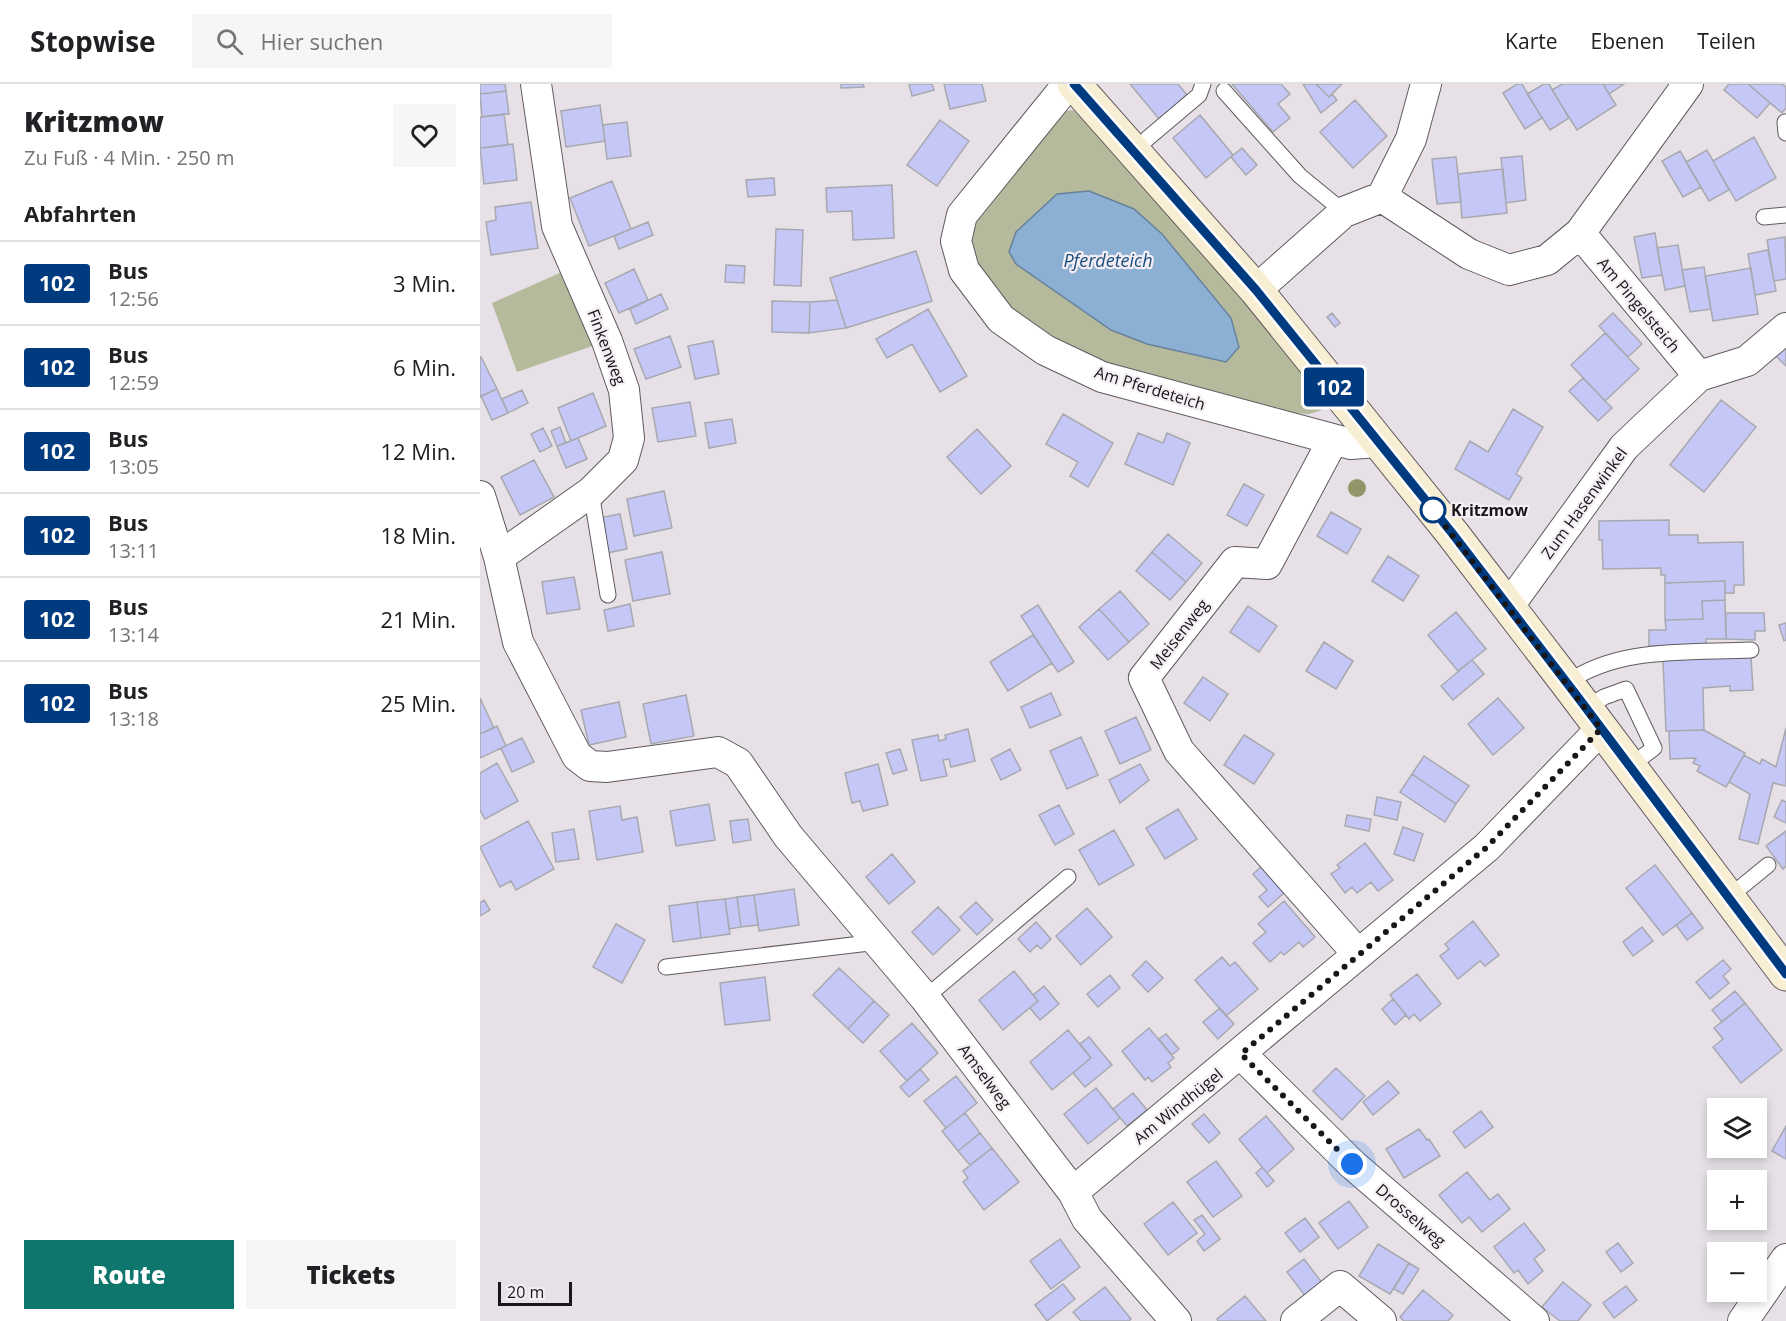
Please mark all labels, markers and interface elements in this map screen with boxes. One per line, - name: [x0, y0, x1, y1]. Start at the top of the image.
- search box: [192, 14, 612, 68]
- text: Stopwise: [30, 22, 156, 60]
- icon: search: [213, 25, 246, 58]
- text: Hier suchen: [261, 26, 383, 56]
- text: Karte: [1505, 27, 1558, 55]
- text: Ebenen: [1591, 27, 1664, 55]
- text: Teilen: [1697, 27, 1756, 55]
- text: Kritzmow: [24, 102, 164, 140]
- button: heart: [393, 104, 456, 167]
- text: Zu Fuß · 4 Min. · 250 m: [24, 144, 234, 171]
- text: Abfahrten: [24, 198, 136, 228]
- water label: Pferdeteich: [1063, 248, 1153, 272]
- street label: Am Pingelsteich: [1593, 253, 1685, 357]
- text: Bus: [108, 255, 148, 285]
- text: 3 Min.: [393, 268, 456, 298]
- text: 102: [39, 269, 75, 297]
- text: 12:56: [108, 285, 159, 312]
- street label: Finkenweg: [583, 306, 632, 388]
- text: Bus: [108, 339, 148, 369]
- text: 6 Min.: [393, 352, 456, 382]
- text: 102: [39, 353, 75, 381]
- street label: Am Pferdeteich: [1092, 361, 1208, 415]
- line badge: 102: [1300, 368, 1368, 406]
- text: 12:59: [108, 369, 159, 396]
- text: 102: [1316, 373, 1352, 401]
- text: Bus: [108, 423, 148, 453]
- text: 12 Min.: [381, 436, 456, 466]
- text: 102: [39, 437, 75, 465]
- street label: Zum Hasenwinkel: [1536, 443, 1632, 563]
- text: 13:05: [108, 453, 159, 480]
- marker: Kritzmow: [1420, 497, 1446, 523]
- place label: Kritzmow: [1451, 499, 1528, 521]
- text: Bus: [108, 507, 148, 537]
- text: 18 Min.: [381, 520, 456, 550]
- text: 102: [39, 521, 75, 549]
- text: 13:11: [108, 537, 159, 564]
- text: Bus: [108, 591, 148, 621]
- street label: Meisenweg: [1145, 594, 1214, 674]
- text: 21 Min.: [381, 604, 456, 634]
- text: 102: [39, 605, 75, 633]
- text: 13:14: [108, 621, 159, 648]
- text: Bus: [108, 675, 148, 705]
- text: 25 Min.: [381, 688, 456, 718]
- text: 102: [39, 689, 75, 717]
- text: 13:18: [108, 705, 159, 732]
- street label: Amselweg: [953, 1039, 1017, 1113]
- street label: Am Windhügel: [1129, 1063, 1227, 1149]
- map controls: [1707, 1098, 1767, 1302]
- button: layers: [1707, 1098, 1767, 1158]
- your location: [1337, 1149, 1367, 1179]
- button: +: [1707, 1170, 1767, 1230]
- street label: Drosselweg: [1371, 1178, 1451, 1252]
- button: Route: [24, 1240, 234, 1309]
- button: Tickets: [246, 1240, 456, 1309]
- button: −: [1707, 1242, 1767, 1302]
- scale bar: [498, 1279, 572, 1306]
- text: 20 m: [507, 1281, 544, 1303]

